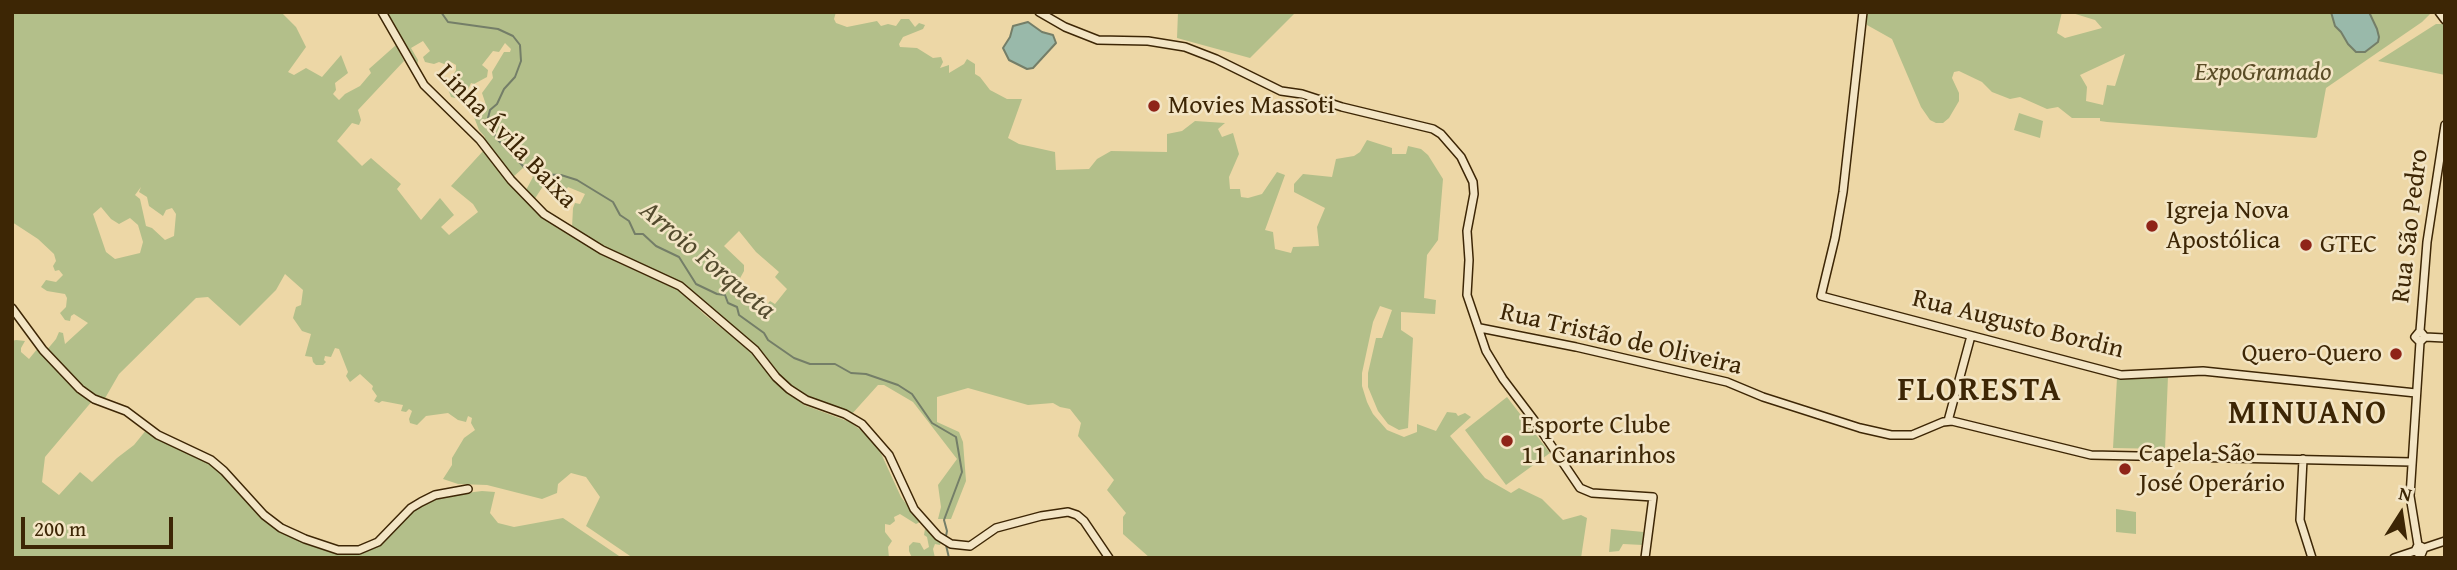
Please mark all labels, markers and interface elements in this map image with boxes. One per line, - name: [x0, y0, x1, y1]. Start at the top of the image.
- park label: ExpoGramado: [2194, 57, 2332, 89]
- street label: Linha Ávila Baixa: [429, 58, 583, 216]
- place label: Movies Massoti: [1168, 90, 1335, 122]
- marker: Movies Massoti: [1146, 98, 1162, 114]
- street label: Rua São Pedro: [2386, 147, 2436, 305]
- water label: Arroio Forqueta: [632, 195, 782, 327]
- place label: Igreja Nova Apostólica: [2166, 195, 2289, 256]
- marker: Igreja Nova Apostólica: [2144, 218, 2160, 234]
- place label: GTEC: [2320, 229, 2377, 261]
- marker: GTEC: [2298, 237, 2314, 253]
- street label: Rua Augusto Bordin: [1909, 284, 2127, 366]
- street label: Rua Tristão de Oliveira: [1497, 297, 1745, 383]
- place label: Quero-Quero: [2242, 338, 2382, 370]
- marker: Quero-Quero: [2388, 346, 2404, 362]
- district label: FLORESTA: [1898, 372, 2062, 412]
- district label: MINUANO: [2229, 395, 2387, 435]
- place label: Esporte Clube 11 Canarinhos: [1521, 410, 1676, 472]
- marker: Esporte Clube 11 Canarinhos: [1499, 433, 1515, 449]
- place label: Capela São José Operário: [2139, 438, 2285, 500]
- marker: Capela São José Operário: [2117, 461, 2133, 477]
- text: N: [2396, 478, 2414, 508]
- north arrow: [2366, 479, 2436, 549]
- scale bar: [24, 504, 177, 548]
- text: 200 m: [34, 513, 86, 544]

